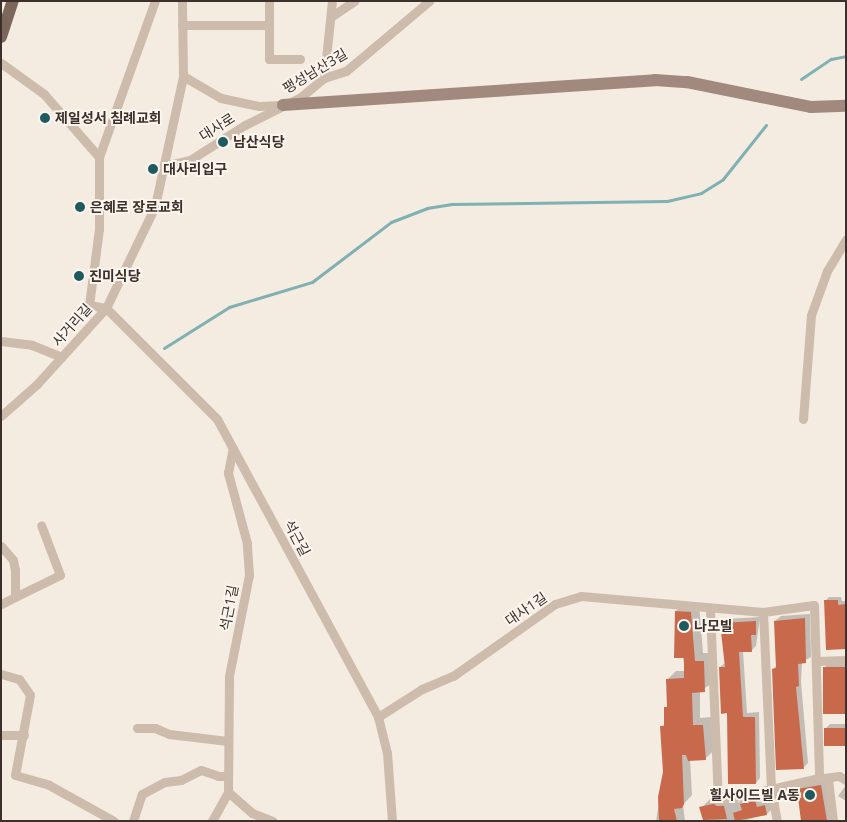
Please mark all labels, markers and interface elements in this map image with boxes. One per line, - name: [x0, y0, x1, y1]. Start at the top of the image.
- street label: 팽성남산3길: [280, 45, 350, 97]
- place label: 제일성서 침례교회: [55, 110, 162, 126]
- street label: 대사로: [196, 110, 238, 144]
- marker: 제일성서 침례교회: [39, 112, 51, 124]
- place label: 남산식당: [233, 134, 285, 150]
- marker: 남산식당: [217, 136, 229, 148]
- place label: 대사리입구: [163, 161, 227, 177]
- marker: 대사리입구: [147, 163, 159, 175]
- place label: 은혜로 장로교회: [90, 199, 184, 215]
- marker: 은혜로 장로교회: [74, 201, 86, 213]
- place label: 진미식당: [89, 268, 141, 284]
- marker: 진미식당: [73, 270, 85, 282]
- street label: 사거리길: [49, 300, 95, 350]
- street label: 석근길: [281, 517, 313, 559]
- street label: 석근1길: [216, 584, 242, 632]
- street label: 대사1길: [502, 589, 550, 629]
- place label: 나모빌: [694, 618, 733, 634]
- marker: 나모빌: [678, 620, 690, 632]
- place label: 힐사이드빌 A동: [709, 787, 800, 803]
- marker: 힐사이드빌 A동: [804, 789, 816, 801]

